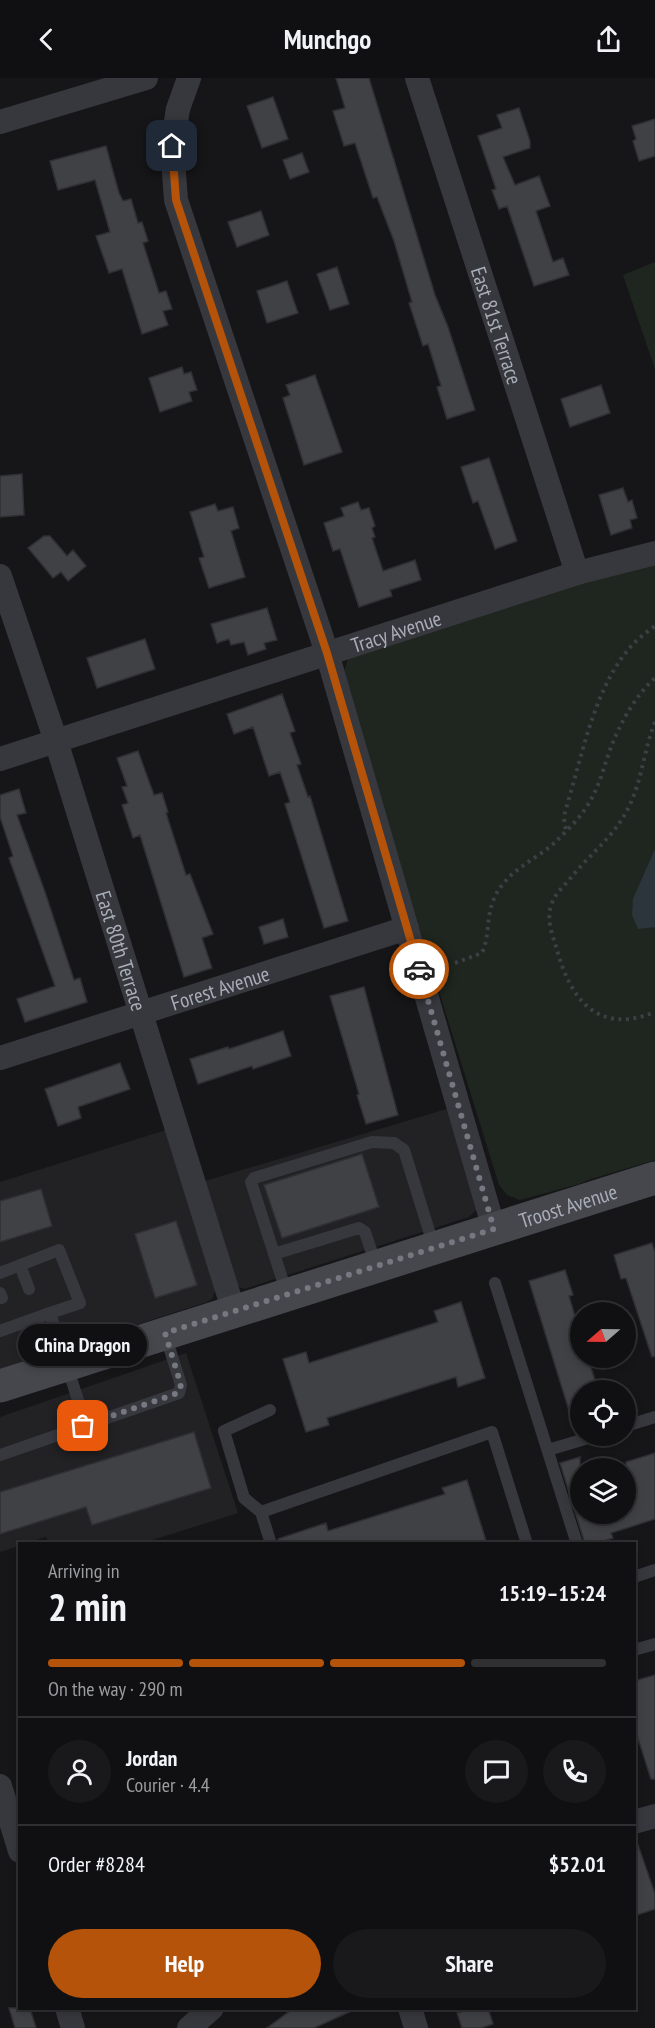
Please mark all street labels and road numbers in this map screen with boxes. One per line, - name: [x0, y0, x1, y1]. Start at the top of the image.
- street label: East 81st Terrace: [465, 263, 529, 388]
- street label: Tracy Avenue: [347, 604, 445, 659]
- street label: East 80th Terrace: [90, 887, 153, 1014]
- street label: Forest Avenue: [167, 959, 273, 1016]
- street label: Troost Avenue: [516, 1177, 621, 1234]

